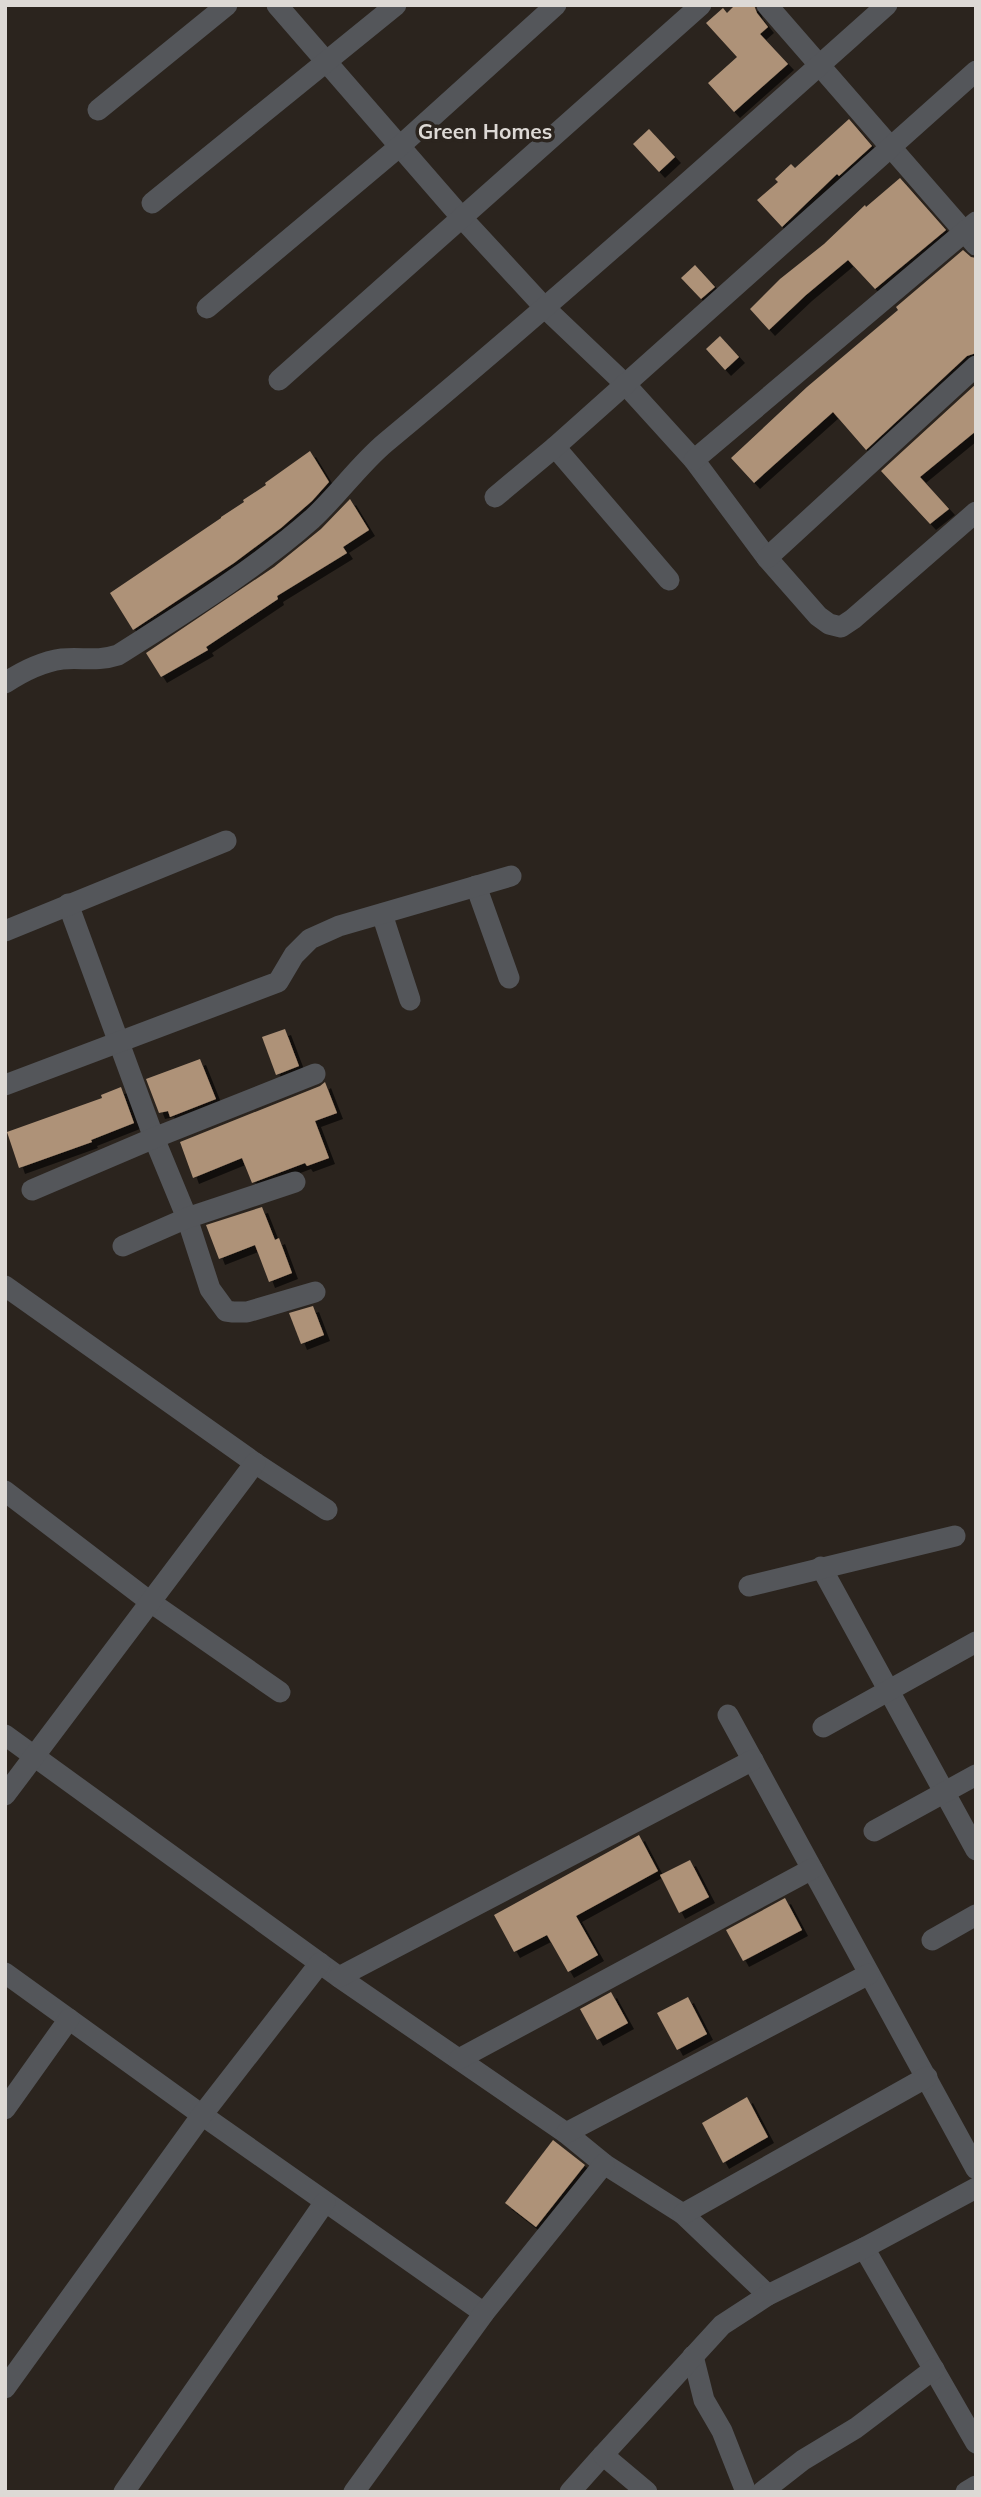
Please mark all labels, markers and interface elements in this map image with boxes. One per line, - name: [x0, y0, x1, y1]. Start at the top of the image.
- district label: Green Homes: [418, 118, 552, 144]

